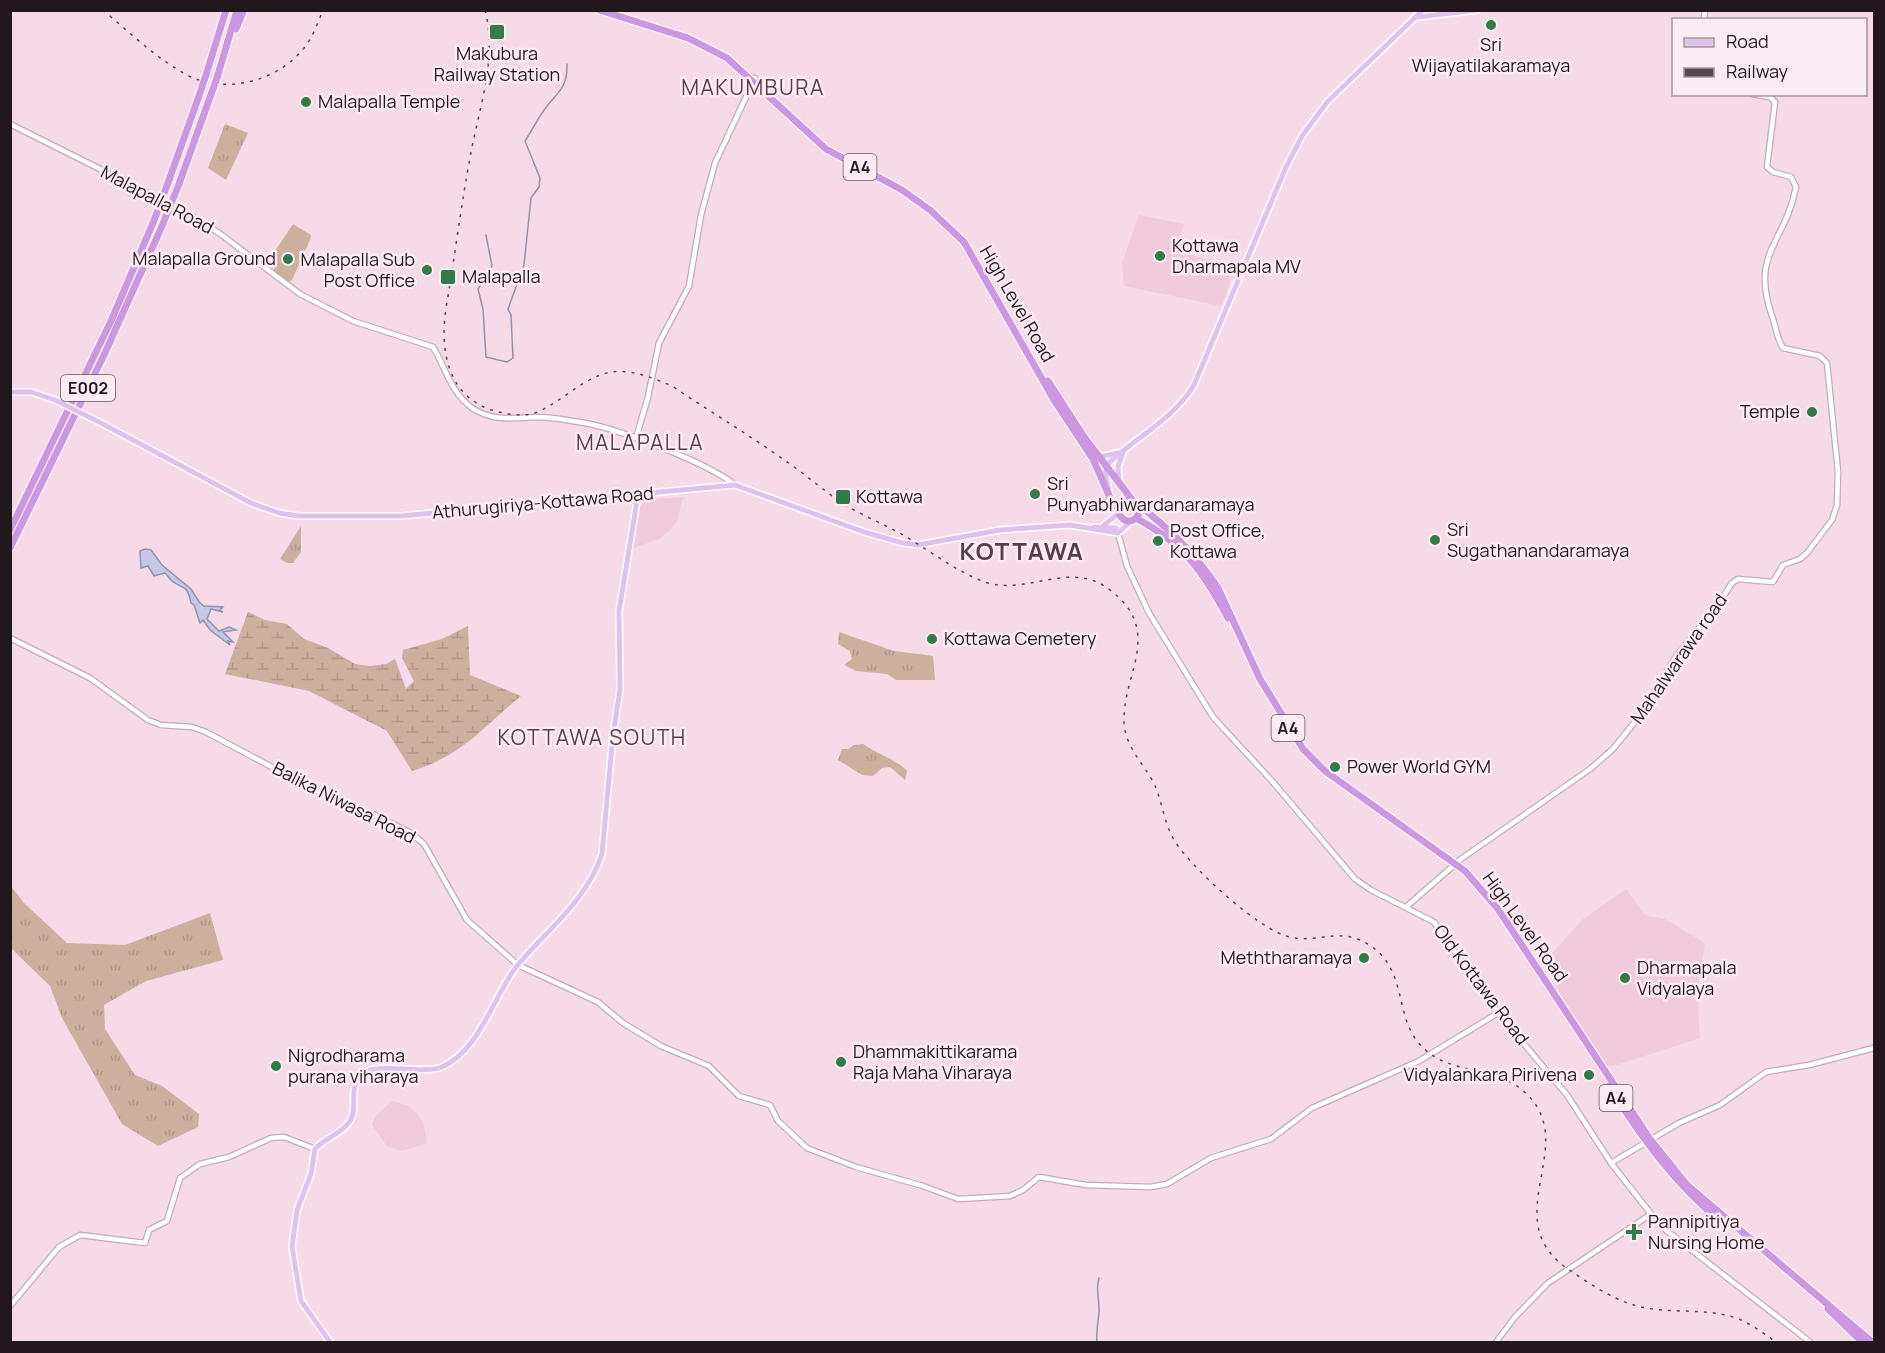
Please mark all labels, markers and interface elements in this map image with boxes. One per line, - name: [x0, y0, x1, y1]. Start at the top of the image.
- marker: Sri Wijayatilakaramaya: [1484, 18, 1498, 32]
- legend: [1672, 18, 1867, 96]
- marker: Makubura Railway Station: [488, 23, 506, 41]
- text: Road: [1726, 29, 1769, 53]
- place label: Sri Wijayatilakaramaya: [1412, 32, 1570, 77]
- place label: Makubura Railway Station: [434, 41, 560, 86]
- text: Railway: [1726, 59, 1788, 83]
- district label: MAKUMBURA: [681, 73, 825, 101]
- place label: Malapalla Temple: [318, 89, 460, 113]
- marker: Malapalla Temple: [299, 95, 313, 109]
- road number: A4: [844, 154, 876, 180]
- street label: Malapalla Road: [97, 159, 218, 239]
- place label: Kottawa Dharmapala MV: [1172, 233, 1301, 278]
- street label: High Level Road: [975, 241, 1061, 366]
- place label: Malapalla Ground: [132, 246, 276, 270]
- place label: Malapalla Sub Post Office: [301, 247, 415, 292]
- marker: Kottawa Dharmapala MV: [1153, 249, 1167, 263]
- marker: Malapalla Ground: [281, 252, 295, 266]
- marker: Malapalla Sub Post Office: [420, 263, 434, 277]
- place label: Malapalla: [462, 264, 540, 288]
- marker: Malapalla: [439, 268, 457, 286]
- road number: E002: [61, 375, 115, 401]
- place label: Temple: [1740, 399, 1800, 423]
- marker: Temple: [1805, 405, 1819, 419]
- district label: MALAPALLA: [576, 428, 704, 456]
- place label: Sri Punyabhiwardanaramaya: [1047, 471, 1255, 516]
- street label: Athurugiriya-Kottawa Road: [431, 480, 655, 524]
- place label: Kottawa: [856, 484, 923, 508]
- marker: Sri Punyabhiwardanaramaya: [1028, 487, 1042, 501]
- marker: Kottawa: [834, 488, 852, 506]
- place label: Sri Sugathanandaramaya: [1447, 517, 1629, 562]
- place label: Post Office, Kottawa: [1170, 518, 1266, 563]
- marker: Sri Sugathanandaramaya: [1428, 533, 1442, 547]
- district label: KOTTAWA: [960, 534, 1084, 567]
- marker: Post Office, Kottawa: [1151, 534, 1165, 548]
- street label: Mahalwarawa road: [1624, 589, 1732, 728]
- place label: Kottawa Cemetery: [944, 626, 1097, 650]
- marker: Kottawa Cemetery: [925, 632, 939, 646]
- road number: A4: [1272, 715, 1304, 741]
- district label: KOTTAWA SOUTH: [497, 723, 687, 751]
- place label: Power World GYM: [1347, 754, 1491, 778]
- street label: Balika Niwasa Road: [269, 756, 420, 849]
- marker: Power World GYM: [1328, 760, 1342, 774]
- street label: High Level Road: [1478, 867, 1574, 986]
- street label: Old Kottawa Road: [1429, 919, 1535, 1049]
- place label: Meththaramaya: [1221, 945, 1352, 969]
- marker: Meththaramaya: [1357, 951, 1371, 965]
- place label: Dharmapala Vidyalaya: [1637, 955, 1736, 1000]
- marker: Dharmapala Vidyalaya: [1618, 971, 1632, 985]
- place label: Dhammakittikarama Raja Maha Viharaya: [853, 1039, 1017, 1084]
- place label: Nigrodharama purana viharaya: [288, 1043, 419, 1088]
- marker: Dhammakittikarama Raja Maha Viharaya: [834, 1055, 848, 1069]
- marker: Nigrodharama purana viharaya: [269, 1059, 283, 1073]
- place label: Vidyalankara Pirivena: [1403, 1062, 1577, 1086]
- marker: Vidyalankara Pirivena: [1582, 1068, 1596, 1082]
- road number: A4: [1600, 1085, 1632, 1111]
- place label: Pannipitiya Nursing Home: [1648, 1209, 1764, 1254]
- marker: Pannipitiya Nursing Home: [1625, 1223, 1643, 1241]

